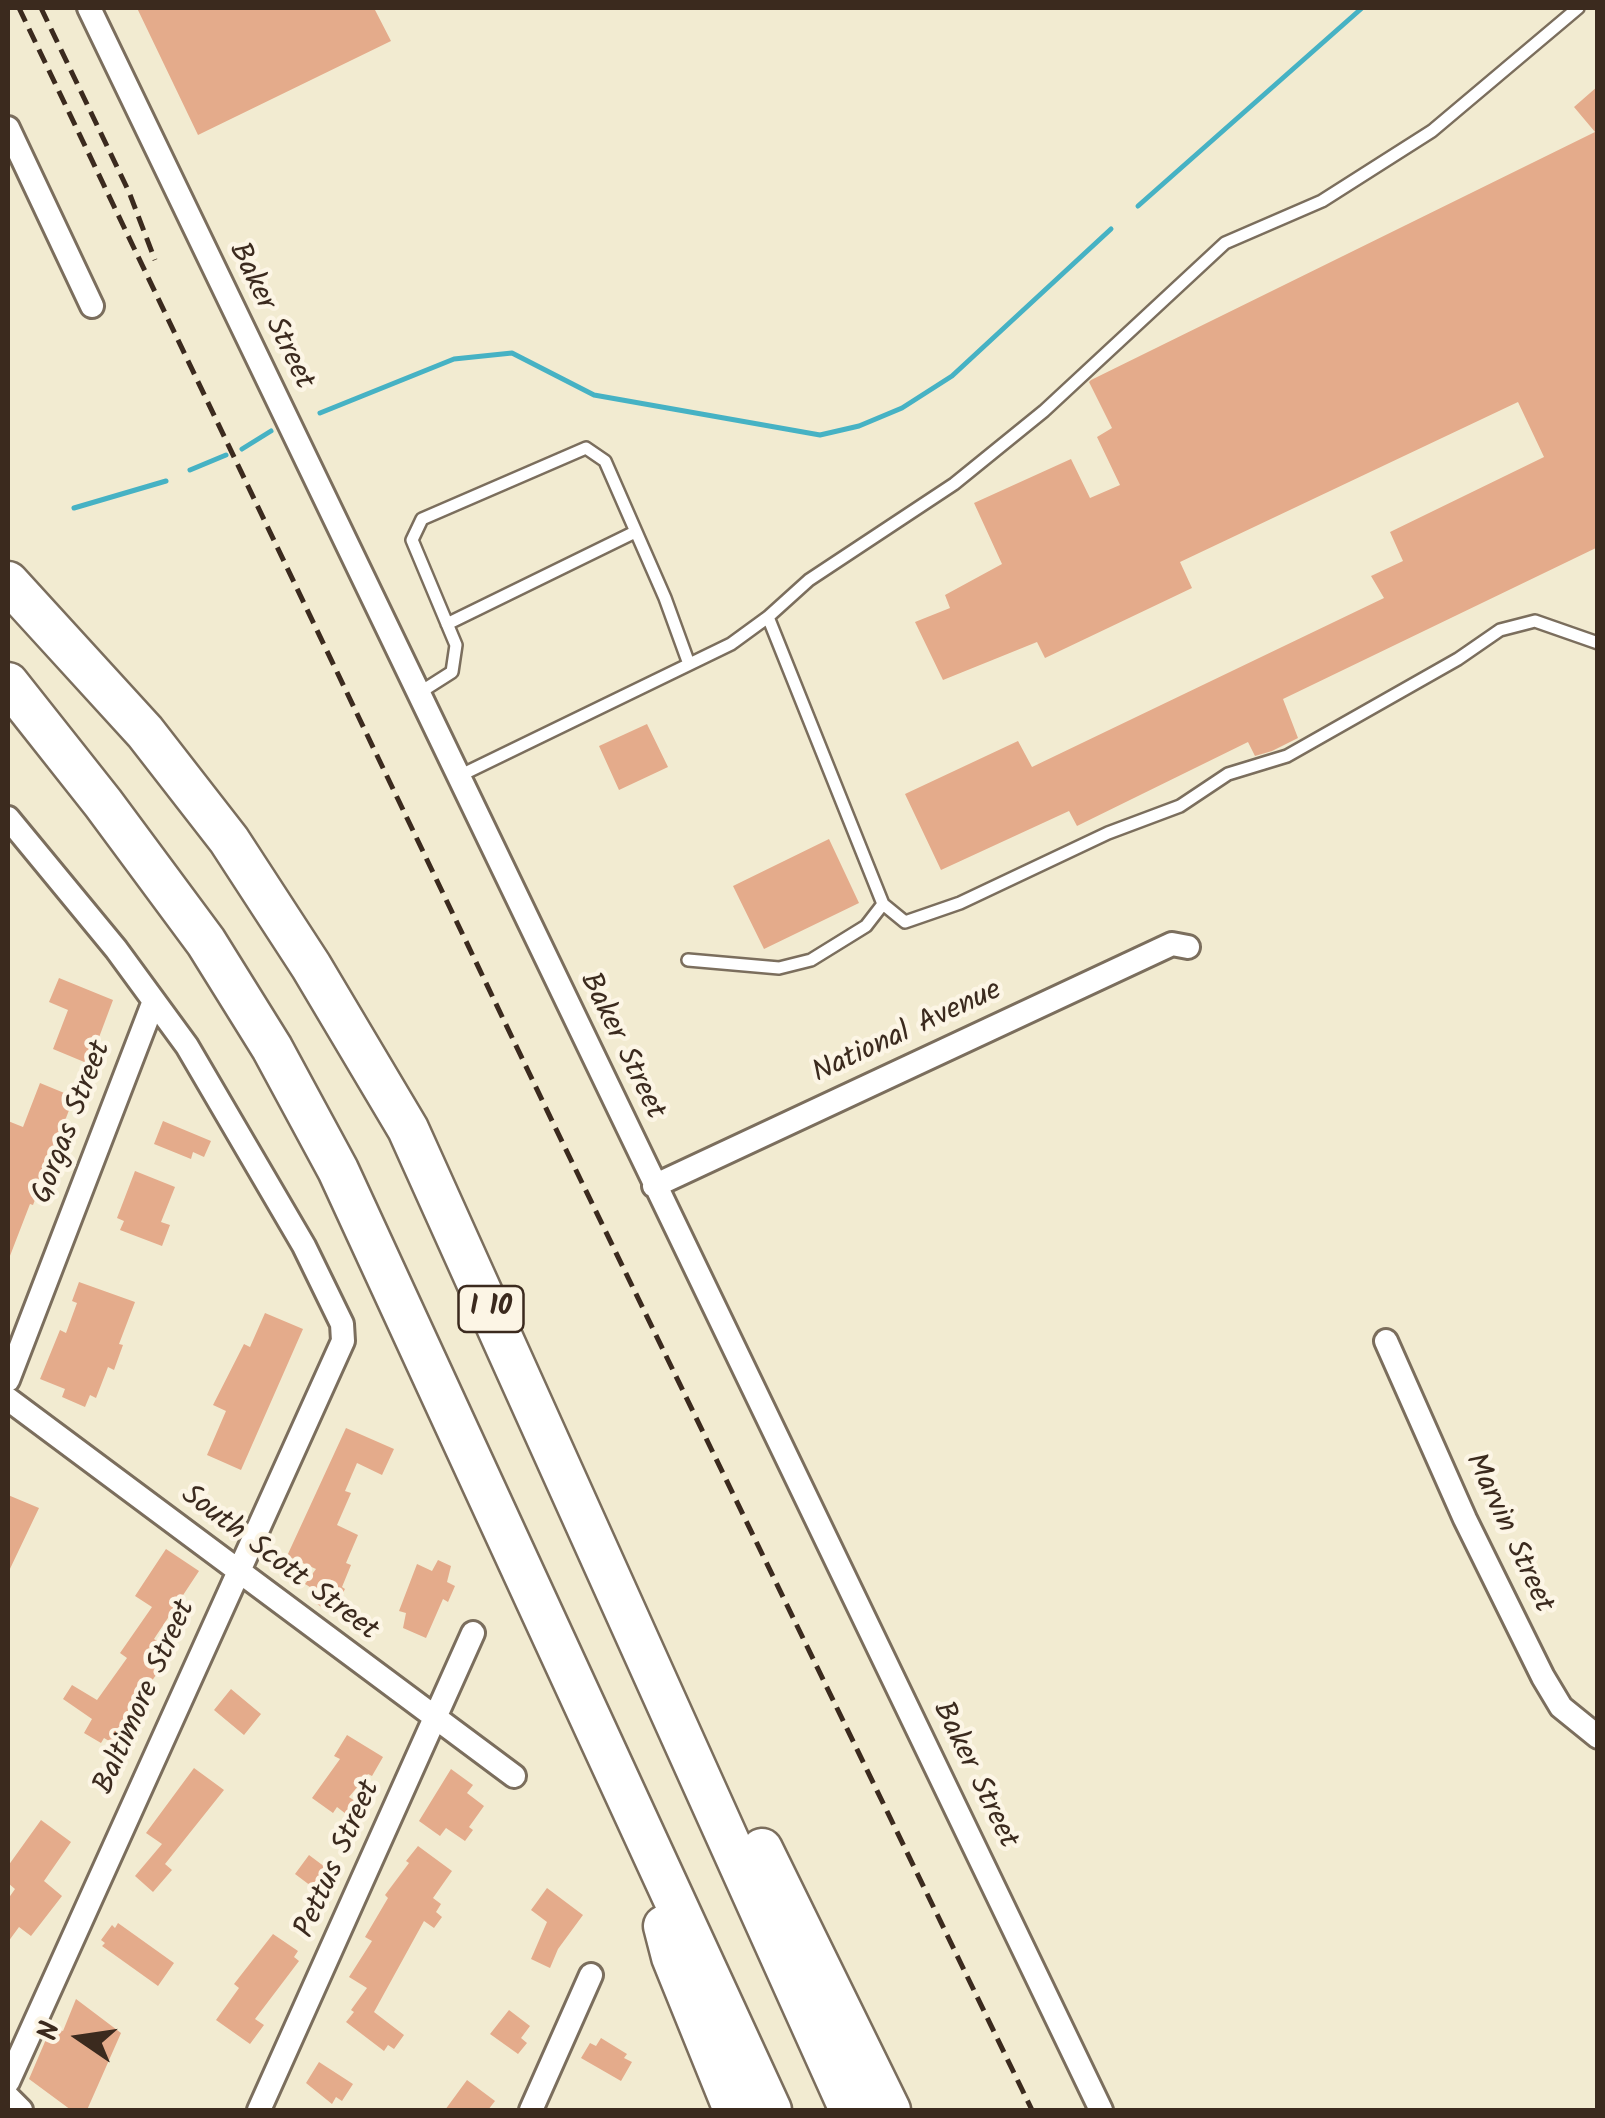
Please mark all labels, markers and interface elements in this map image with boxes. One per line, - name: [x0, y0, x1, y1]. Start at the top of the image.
- street label: Baker Street: [218, 238, 320, 396]
- street label: Baker Street: [569, 968, 671, 1126]
- street label: National Avenue: [808, 974, 1008, 1094]
- street label: Gorgas Street: [27, 1037, 121, 1209]
- road number: I 10: [458, 1286, 524, 1332]
- street label: Marvin Street: [1454, 1449, 1560, 1619]
- street label: South Scott Street: [172, 1479, 384, 1651]
- street label: Baltimore Street: [88, 1596, 206, 1800]
- street label: Baker Street: [922, 1697, 1024, 1855]
- street label: Pettus Street: [289, 1776, 391, 1944]
- north arrow: [30, 1988, 130, 2088]
- text: N: [26, 2017, 74, 2045]

